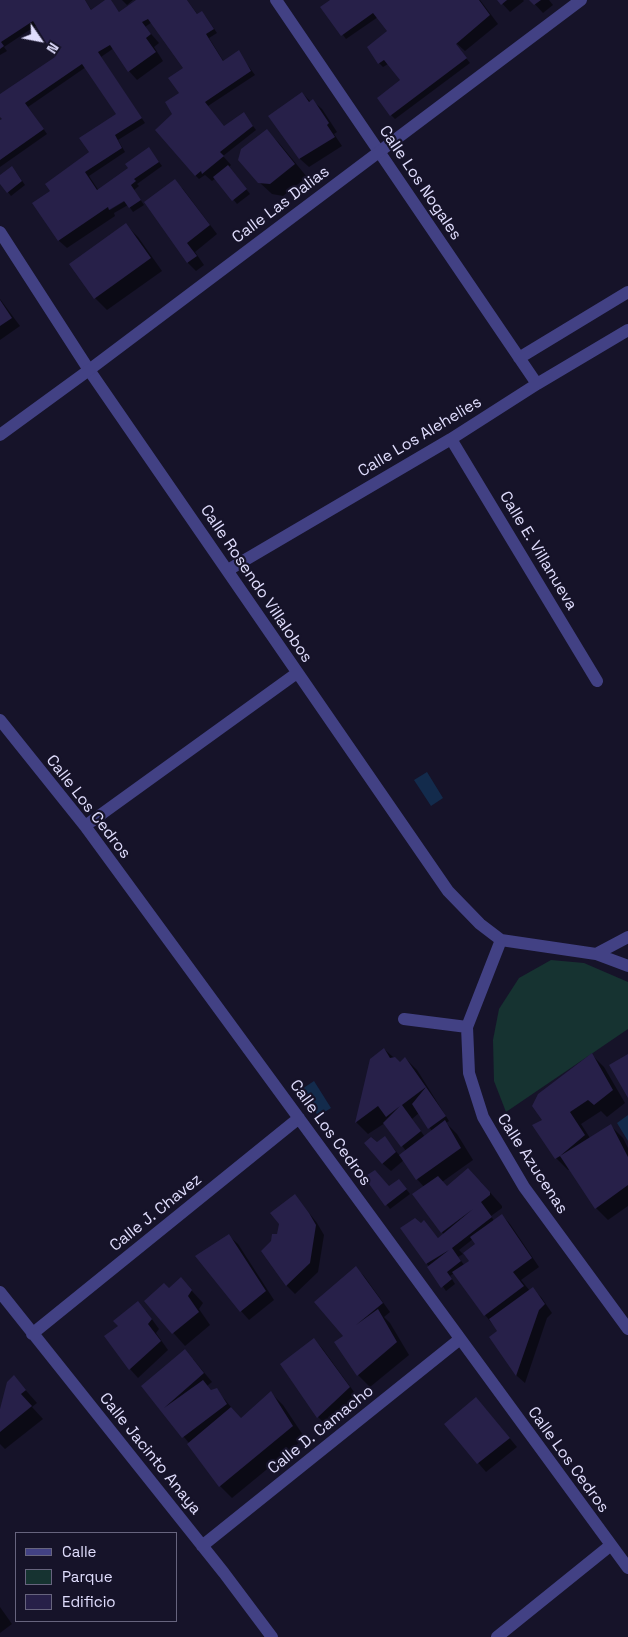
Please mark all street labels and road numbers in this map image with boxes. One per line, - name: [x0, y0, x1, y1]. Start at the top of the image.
- street label: Calle Los Nogales: [375, 122, 465, 244]
- street label: Calle Las Dalias: [229, 162, 333, 248]
- street label: Calle Los Alehelies: [355, 393, 485, 481]
- street label: Calle E. Villanueva: [495, 488, 581, 614]
- street label: Calle Rosendo Villalobos: [196, 501, 316, 667]
- street label: Calle Los Cedros: [42, 751, 134, 863]
- street label: Calle Los Cedros: [285, 1076, 375, 1190]
- street label: Calle Azucenas: [492, 1110, 572, 1218]
- street label: Calle J. Chavez: [106, 1170, 206, 1256]
- street label: Calle D. Camacho: [264, 1381, 378, 1479]
- street label: Calle Jacinto Anaya: [95, 1389, 205, 1519]
- street label: Calle Los Cedros: [523, 1403, 613, 1517]

